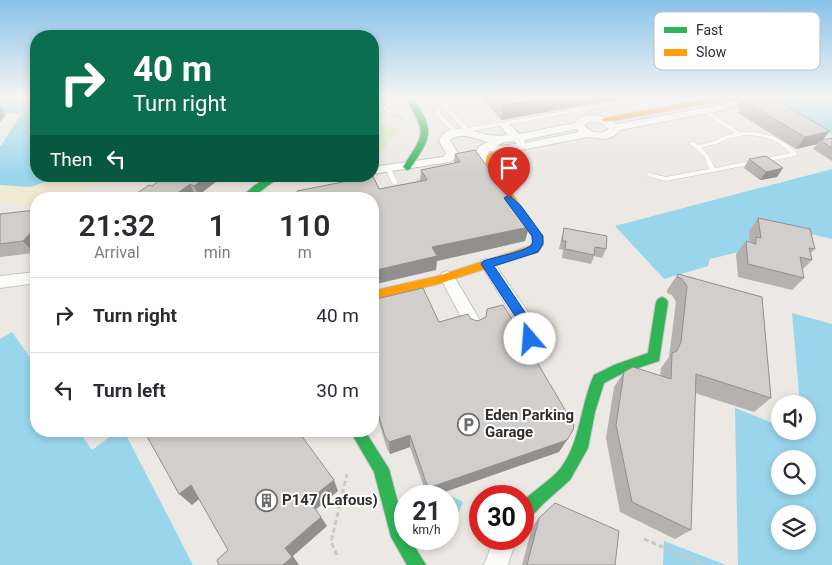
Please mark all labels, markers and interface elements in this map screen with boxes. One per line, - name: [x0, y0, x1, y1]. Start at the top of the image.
- legend: [654, 12, 820, 70]
- text: Fast: [696, 22, 723, 38]
- text: Slow: [696, 44, 727, 60]
- text: 40 m: [133, 49, 212, 90]
- icon: right: [50, 50, 115, 115]
- text: Turn right: [133, 91, 227, 116]
- icon: left: [102, 145, 130, 173]
- pin: [488, 147, 530, 198]
- text: Then: [50, 148, 92, 171]
- icon: arrive: [495, 154, 523, 182]
- text: 21:32: [79, 208, 155, 243]
- text: 1: [209, 208, 226, 243]
- text: 110: [279, 208, 330, 243]
- text: Arrival: [94, 243, 140, 262]
- text: min: [204, 243, 231, 262]
- text: m: [298, 243, 312, 262]
- icon: right: [50, 301, 78, 329]
- text: Turn right: [93, 304, 177, 327]
- text: 40 m: [316, 304, 359, 327]
- position arrow: [503, 312, 555, 364]
- icon: left: [50, 376, 78, 404]
- text: Turn left: [93, 379, 166, 402]
- text: 30 m: [316, 379, 359, 402]
- map controls: [771, 395, 816, 550]
- button: sound: [771, 395, 816, 440]
- place label: Eden Parking Garage: [485, 406, 574, 441]
- parking icon: Eden Parking Garage: [457, 412, 481, 436]
- button: search: [771, 450, 816, 495]
- speed limit sign: 30: [469, 485, 534, 550]
- building icon: P147 (Lafous): [254, 488, 278, 512]
- place label: P147 (Lafous): [282, 491, 378, 509]
- text: 21: [412, 497, 441, 526]
- button: layers: [771, 505, 816, 550]
- text: km/h: [412, 523, 441, 537]

